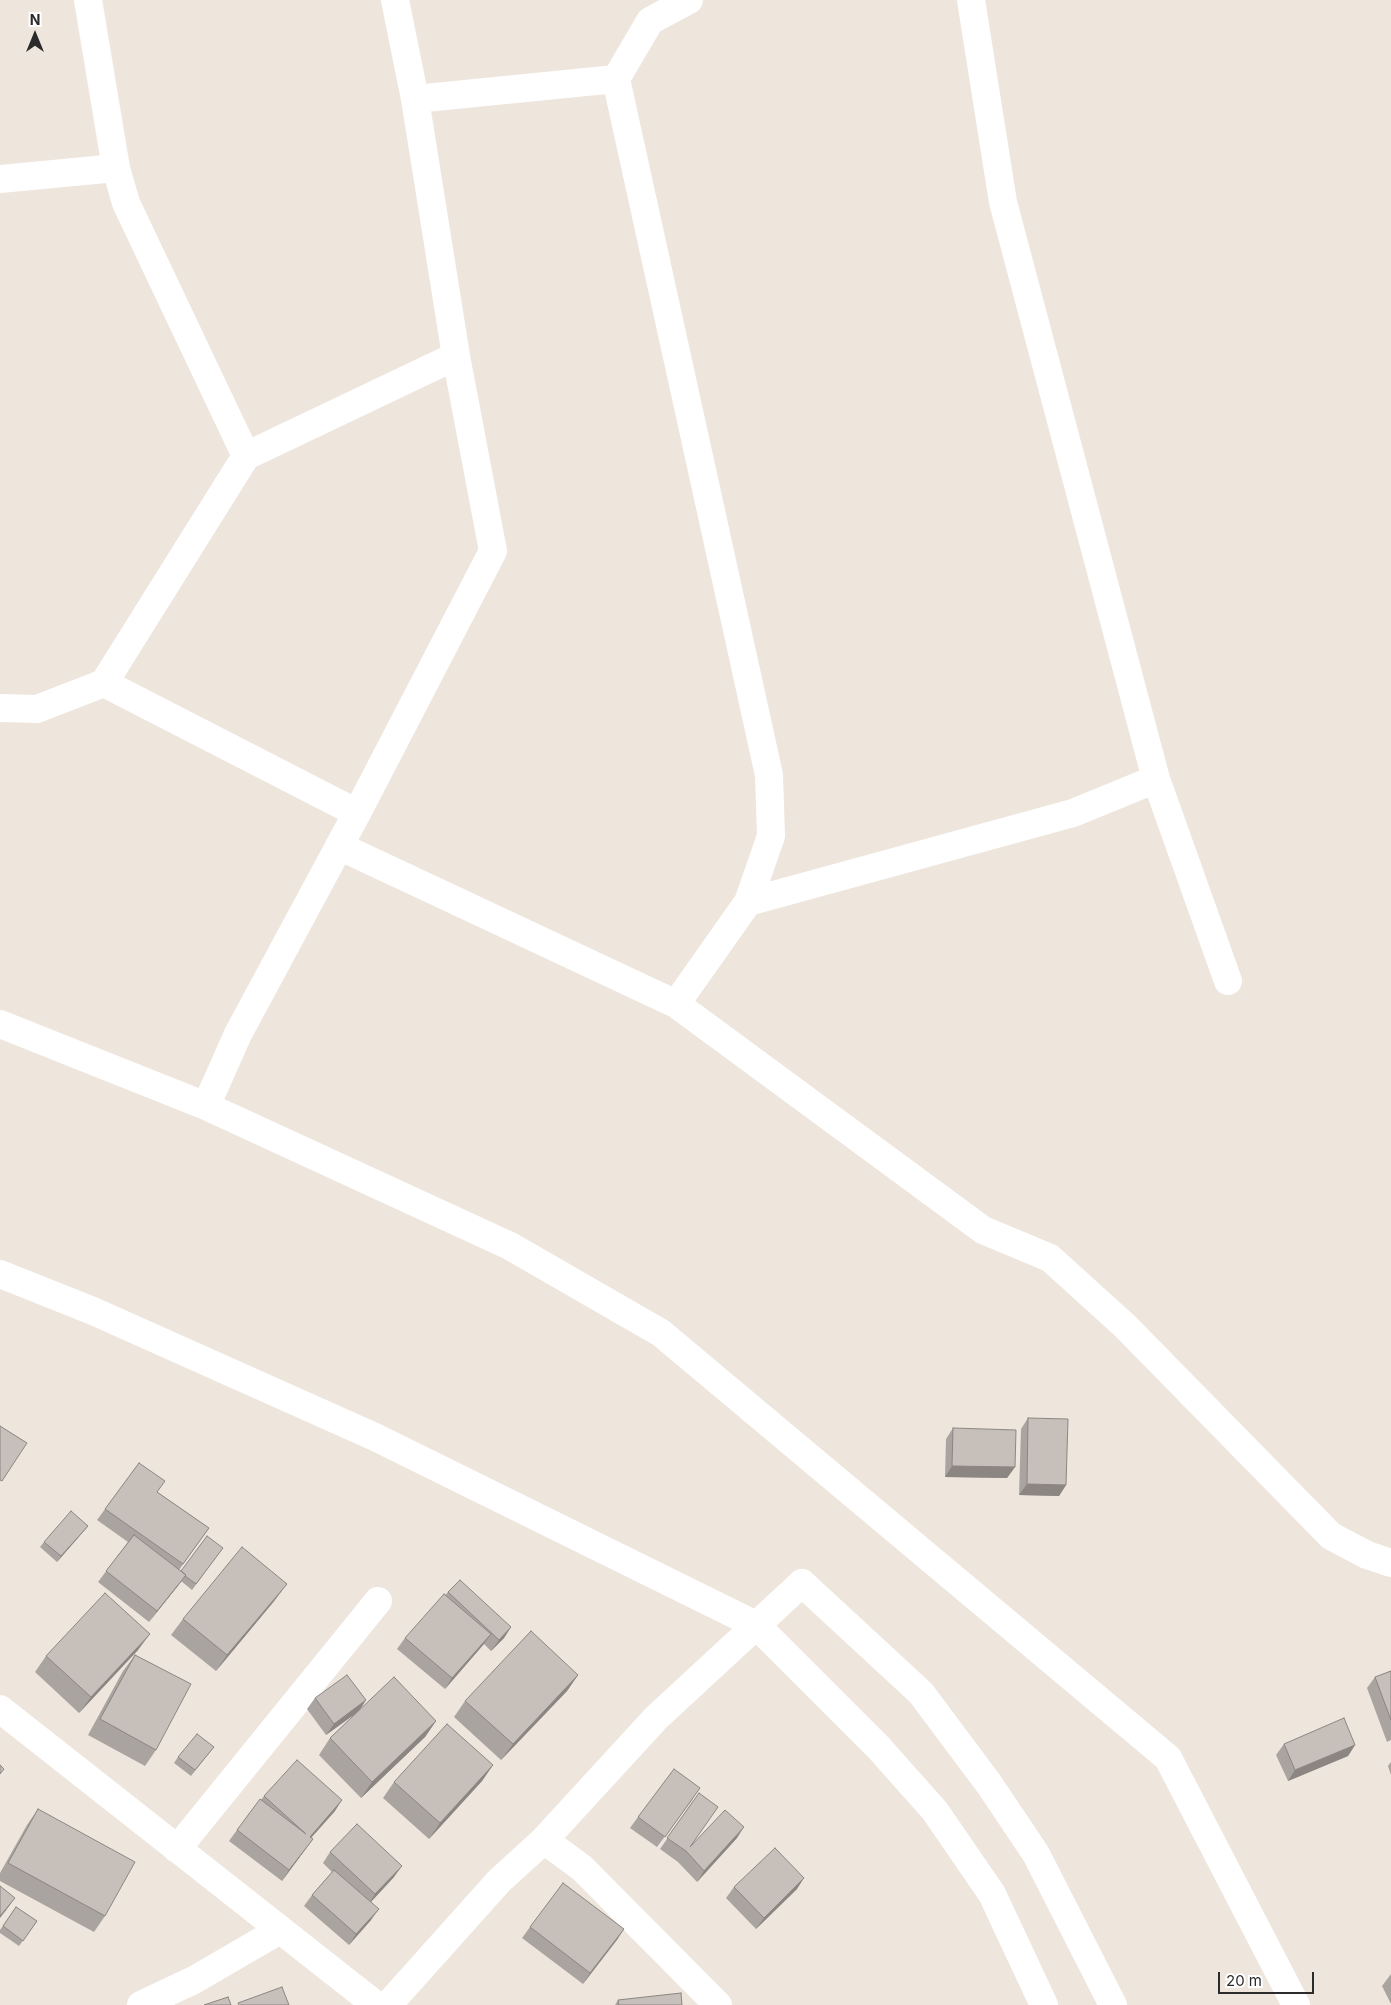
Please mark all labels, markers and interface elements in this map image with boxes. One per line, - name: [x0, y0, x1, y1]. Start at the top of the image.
- north arrow: [10, 10, 60, 60]
- text: N: [30, 11, 40, 28]
- scale bar: [1221, 1962, 1317, 1994]
- text: 20 m: [1226, 1971, 1262, 1990]

